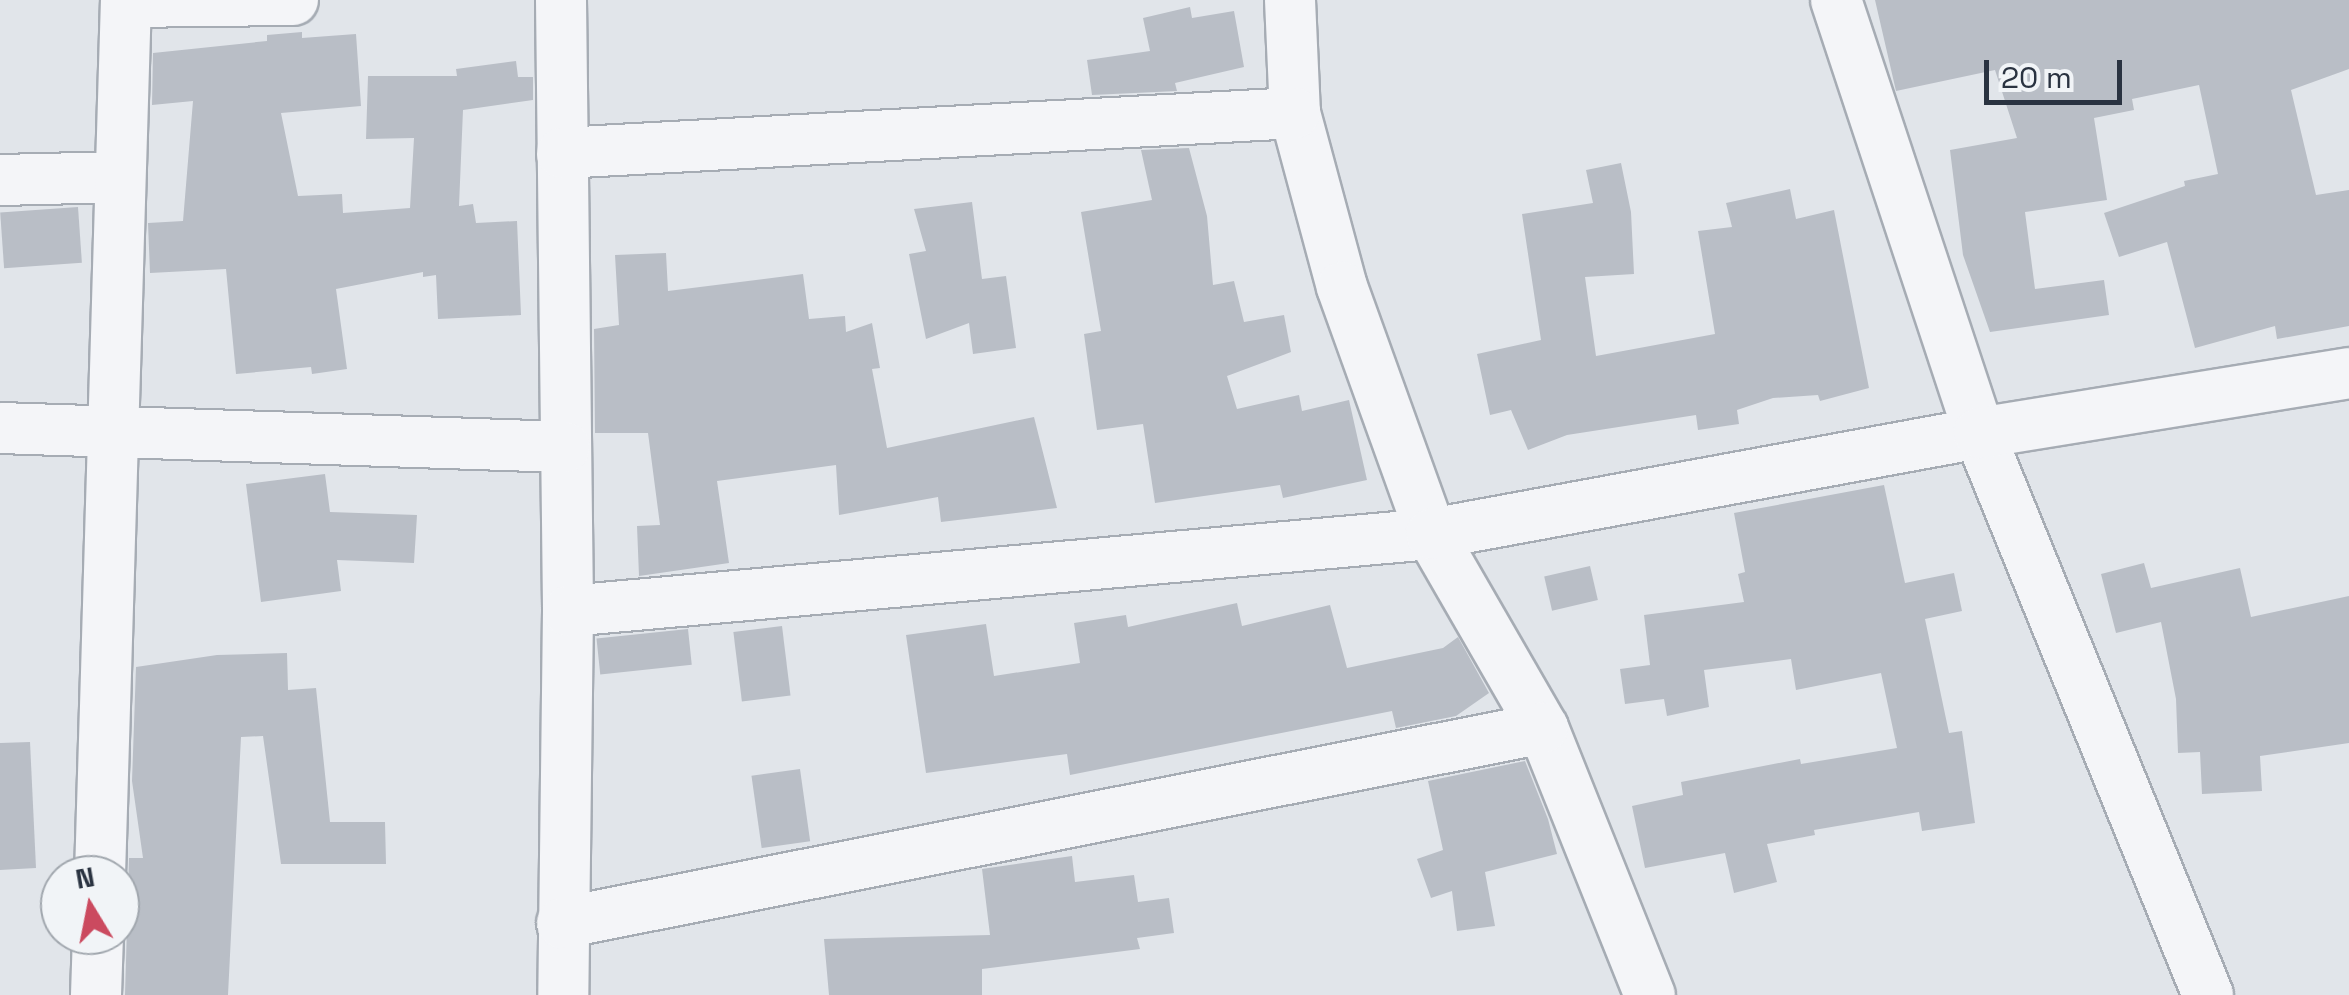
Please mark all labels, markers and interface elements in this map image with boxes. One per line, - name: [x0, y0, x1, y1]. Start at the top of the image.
- scale bar: [1989, 40, 2126, 102]
- text: 20 m: [2001, 58, 2072, 97]
- north arrow: [40, 855, 140, 955]
- text: N: [73, 858, 97, 897]

